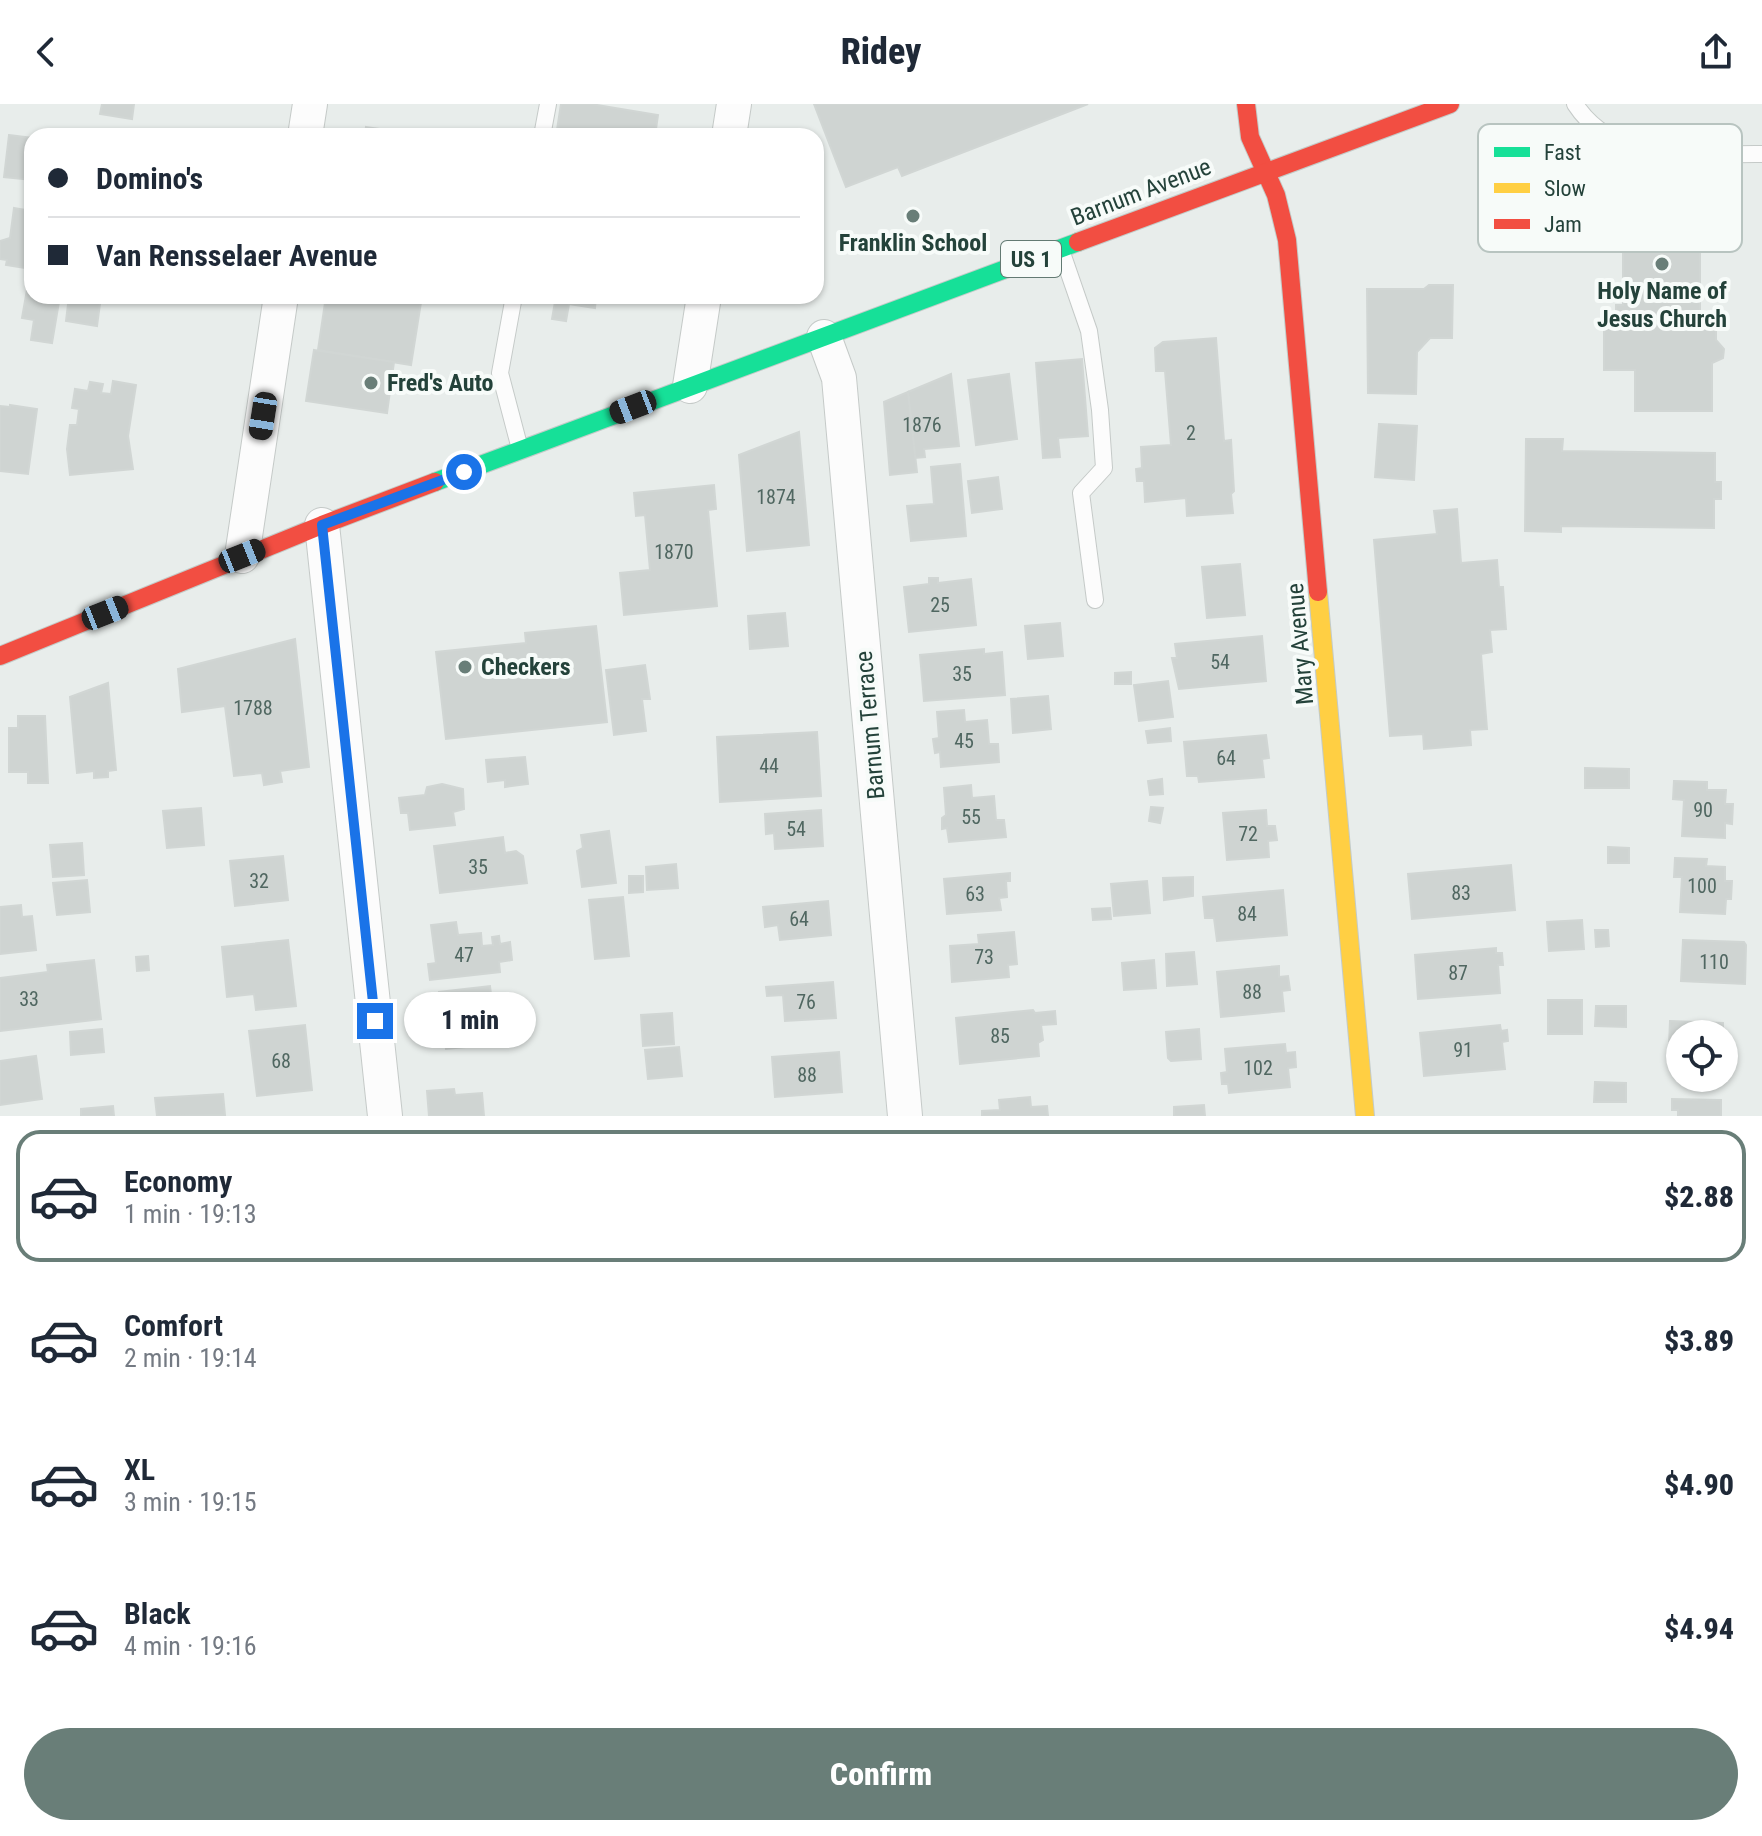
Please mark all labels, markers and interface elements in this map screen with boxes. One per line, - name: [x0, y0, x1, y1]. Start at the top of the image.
- icon: back: [24, 30, 68, 74]
- icon: share: [1694, 30, 1738, 74]
- text: Ridey: [841, 31, 921, 73]
- legend: [1478, 124, 1742, 252]
- text: Fast: [1544, 140, 1581, 165]
- street label: Barnum Avenue: [1067, 152, 1215, 232]
- text: Domino's: [96, 161, 203, 196]
- text: Slow: [1544, 176, 1586, 201]
- marker: Franklin School: [904, 207, 922, 225]
- text: Jam: [1544, 212, 1582, 237]
- place label: Franklin School: [839, 229, 987, 257]
- text: Van Rensselaer Avenue: [96, 238, 377, 273]
- road number: US 1: [1001, 241, 1061, 277]
- marker: Holy Name of Jesus Church: [1653, 255, 1671, 273]
- place label: Holy Name of Jesus Church: [1597, 277, 1727, 333]
- place label: Fred's Auto: [387, 369, 493, 397]
- marker: Fred's Auto: [362, 374, 380, 392]
- car: [606, 387, 660, 427]
- car: [247, 390, 279, 442]
- house number: 1876: [902, 413, 942, 437]
- house number: 2: [1186, 421, 1196, 445]
- route start: [446, 454, 482, 490]
- house number: 1874: [756, 485, 796, 509]
- car: [215, 536, 269, 576]
- house number: 1870: [654, 540, 694, 564]
- street label: Mary Avenue: [1281, 582, 1319, 706]
- car: [78, 593, 132, 633]
- house number: 25: [930, 593, 950, 617]
- street label: Barnum Terrace: [850, 650, 890, 800]
- house number: 54: [1210, 650, 1230, 674]
- place label: Checkers: [481, 653, 571, 681]
- marker: Checkers: [456, 658, 474, 676]
- house number: 35: [952, 662, 972, 686]
- house number: 1788: [233, 696, 273, 720]
- house number: 45: [954, 729, 974, 753]
- house number: 64: [1216, 746, 1236, 770]
- house number: 44: [759, 754, 779, 778]
- house number: 90: [1693, 798, 1713, 822]
- house number: 55: [961, 805, 981, 829]
- house number: 54: [786, 817, 806, 841]
- house number: 72: [1238, 822, 1258, 846]
- house number: 35: [468, 855, 488, 879]
- house number: 32: [249, 869, 269, 893]
- house number: 100: [1687, 874, 1717, 898]
- house number: 83: [1451, 881, 1471, 905]
- house number: 63: [965, 882, 985, 906]
- house number: 84: [1237, 902, 1257, 926]
- house number: 64: [789, 907, 809, 931]
- house number: 47: [454, 943, 474, 967]
- house number: 73: [974, 945, 994, 969]
- house number: 110: [1699, 950, 1729, 974]
- house number: 87: [1448, 961, 1468, 985]
- house number: 88: [1242, 980, 1262, 1004]
- house number: 33: [19, 987, 39, 1011]
- house number: 76: [796, 990, 816, 1014]
- callout: 1 min: [403, 993, 535, 1049]
- route end: [357, 1003, 393, 1039]
- text: 1 min: [441, 1005, 499, 1035]
- map controls: [1666, 1020, 1738, 1092]
- button: locate: [1666, 1020, 1738, 1092]
- house number: 85: [990, 1024, 1010, 1048]
- house number: 91: [1453, 1038, 1473, 1062]
- house number: 68: [271, 1049, 291, 1073]
- house number: 102: [1243, 1056, 1273, 1080]
- house number: 88: [797, 1063, 817, 1087]
- icon: car: [28, 1160, 100, 1232]
- text: Economy: [124, 1164, 232, 1199]
- text: $2.88: [1664, 1179, 1734, 1214]
- text: 1 min · 19:13: [124, 1199, 257, 1229]
- icon: car: [28, 1304, 100, 1376]
- text: Comfort: [124, 1308, 223, 1343]
- text: $3.89: [1664, 1323, 1734, 1358]
- text: 2 min · 19:14: [124, 1343, 257, 1373]
- icon: car: [28, 1448, 100, 1520]
- text: XL: [124, 1452, 155, 1487]
- text: $4.90: [1664, 1467, 1734, 1502]
- text: 3 min · 19:15: [124, 1487, 257, 1517]
- icon: car: [28, 1592, 100, 1664]
- text: Black: [124, 1596, 191, 1631]
- text: $4.94: [1664, 1611, 1734, 1646]
- text: 4 min · 19:16: [124, 1631, 257, 1661]
- button: Confirm: [24, 1728, 1738, 1820]

